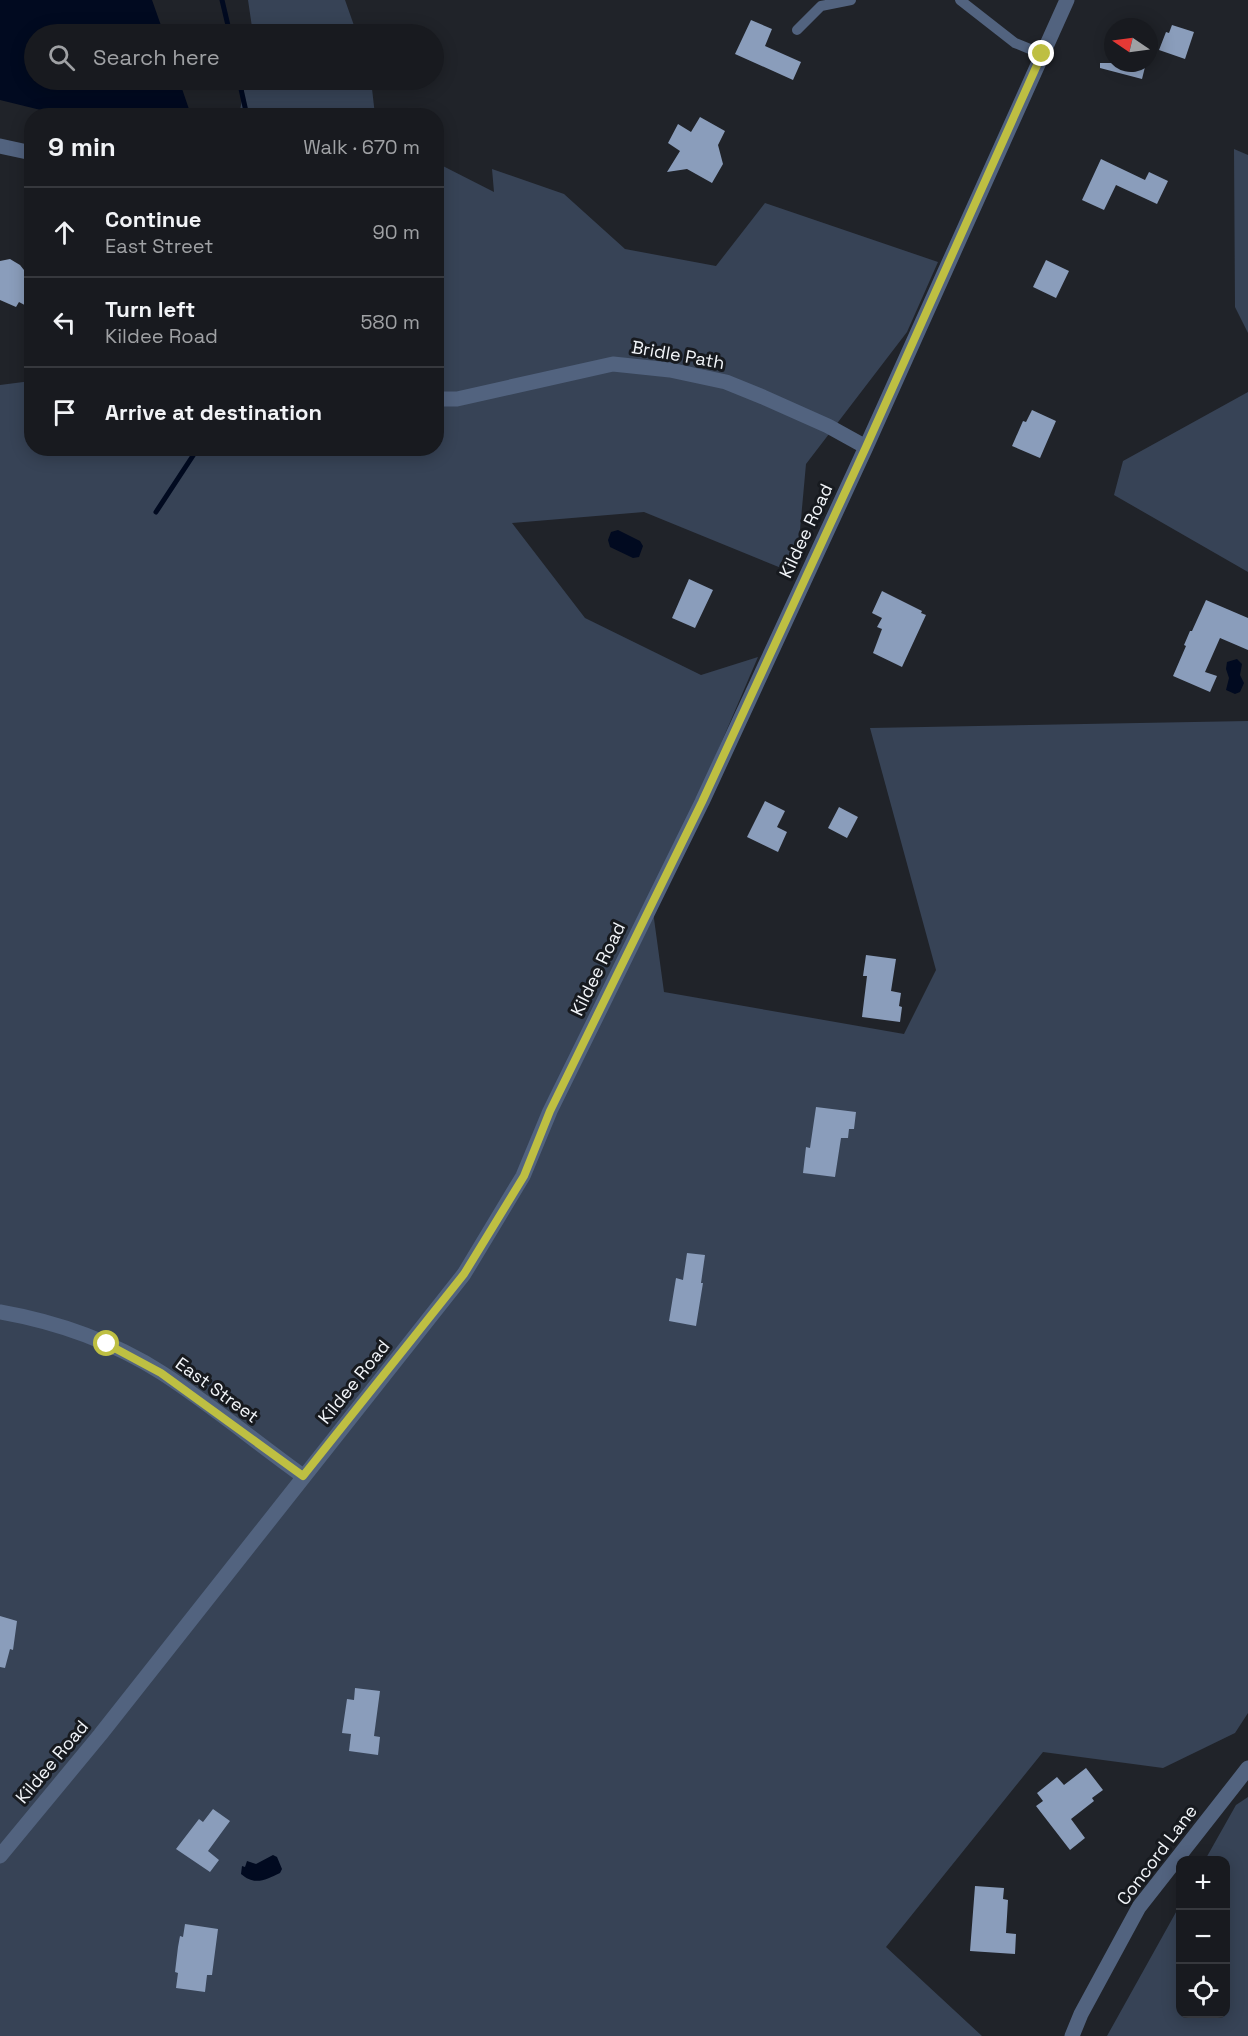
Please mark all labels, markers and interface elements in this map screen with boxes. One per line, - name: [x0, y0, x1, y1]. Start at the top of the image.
- north arrow: [1104, 18, 1158, 72]
- search box: [24, 24, 444, 90]
- route end: [1028, 40, 1054, 66]
- icon: search: [45, 41, 78, 74]
- text: Search here: [93, 43, 220, 71]
- text: 9 min: [48, 130, 116, 164]
- text: Walk · 670 m: [303, 134, 420, 160]
- text: Continue: [105, 205, 201, 233]
- icon: ahead: [48, 216, 81, 249]
- text: 90 m: [373, 219, 420, 245]
- text: East Street: [105, 233, 213, 259]
- text: Turn left: [105, 295, 195, 323]
- icon: left: [48, 306, 81, 339]
- text: 580 m: [360, 309, 420, 335]
- text: Kildee Road: [105, 323, 218, 349]
- street label: Bridle Path: [630, 335, 726, 374]
- icon: arrive: [48, 396, 81, 429]
- text: Arrive at destination: [105, 398, 322, 426]
- street label: Kildee Road: [774, 480, 837, 582]
- street label: Kildee Road: [565, 918, 630, 1019]
- route start: [93, 1330, 119, 1356]
- street label: Kildee Road: [313, 1335, 394, 1428]
- street label: East Street: [171, 1352, 264, 1428]
- street label: Kildee Road: [10, 1715, 93, 1808]
- street label: Concord Lane: [1111, 1800, 1202, 1910]
- map controls: [1176, 1856, 1230, 2018]
- button: +: [1176, 1856, 1230, 1910]
- button: −: [1176, 1910, 1230, 1964]
- button: locate: [1176, 1964, 1230, 2018]

